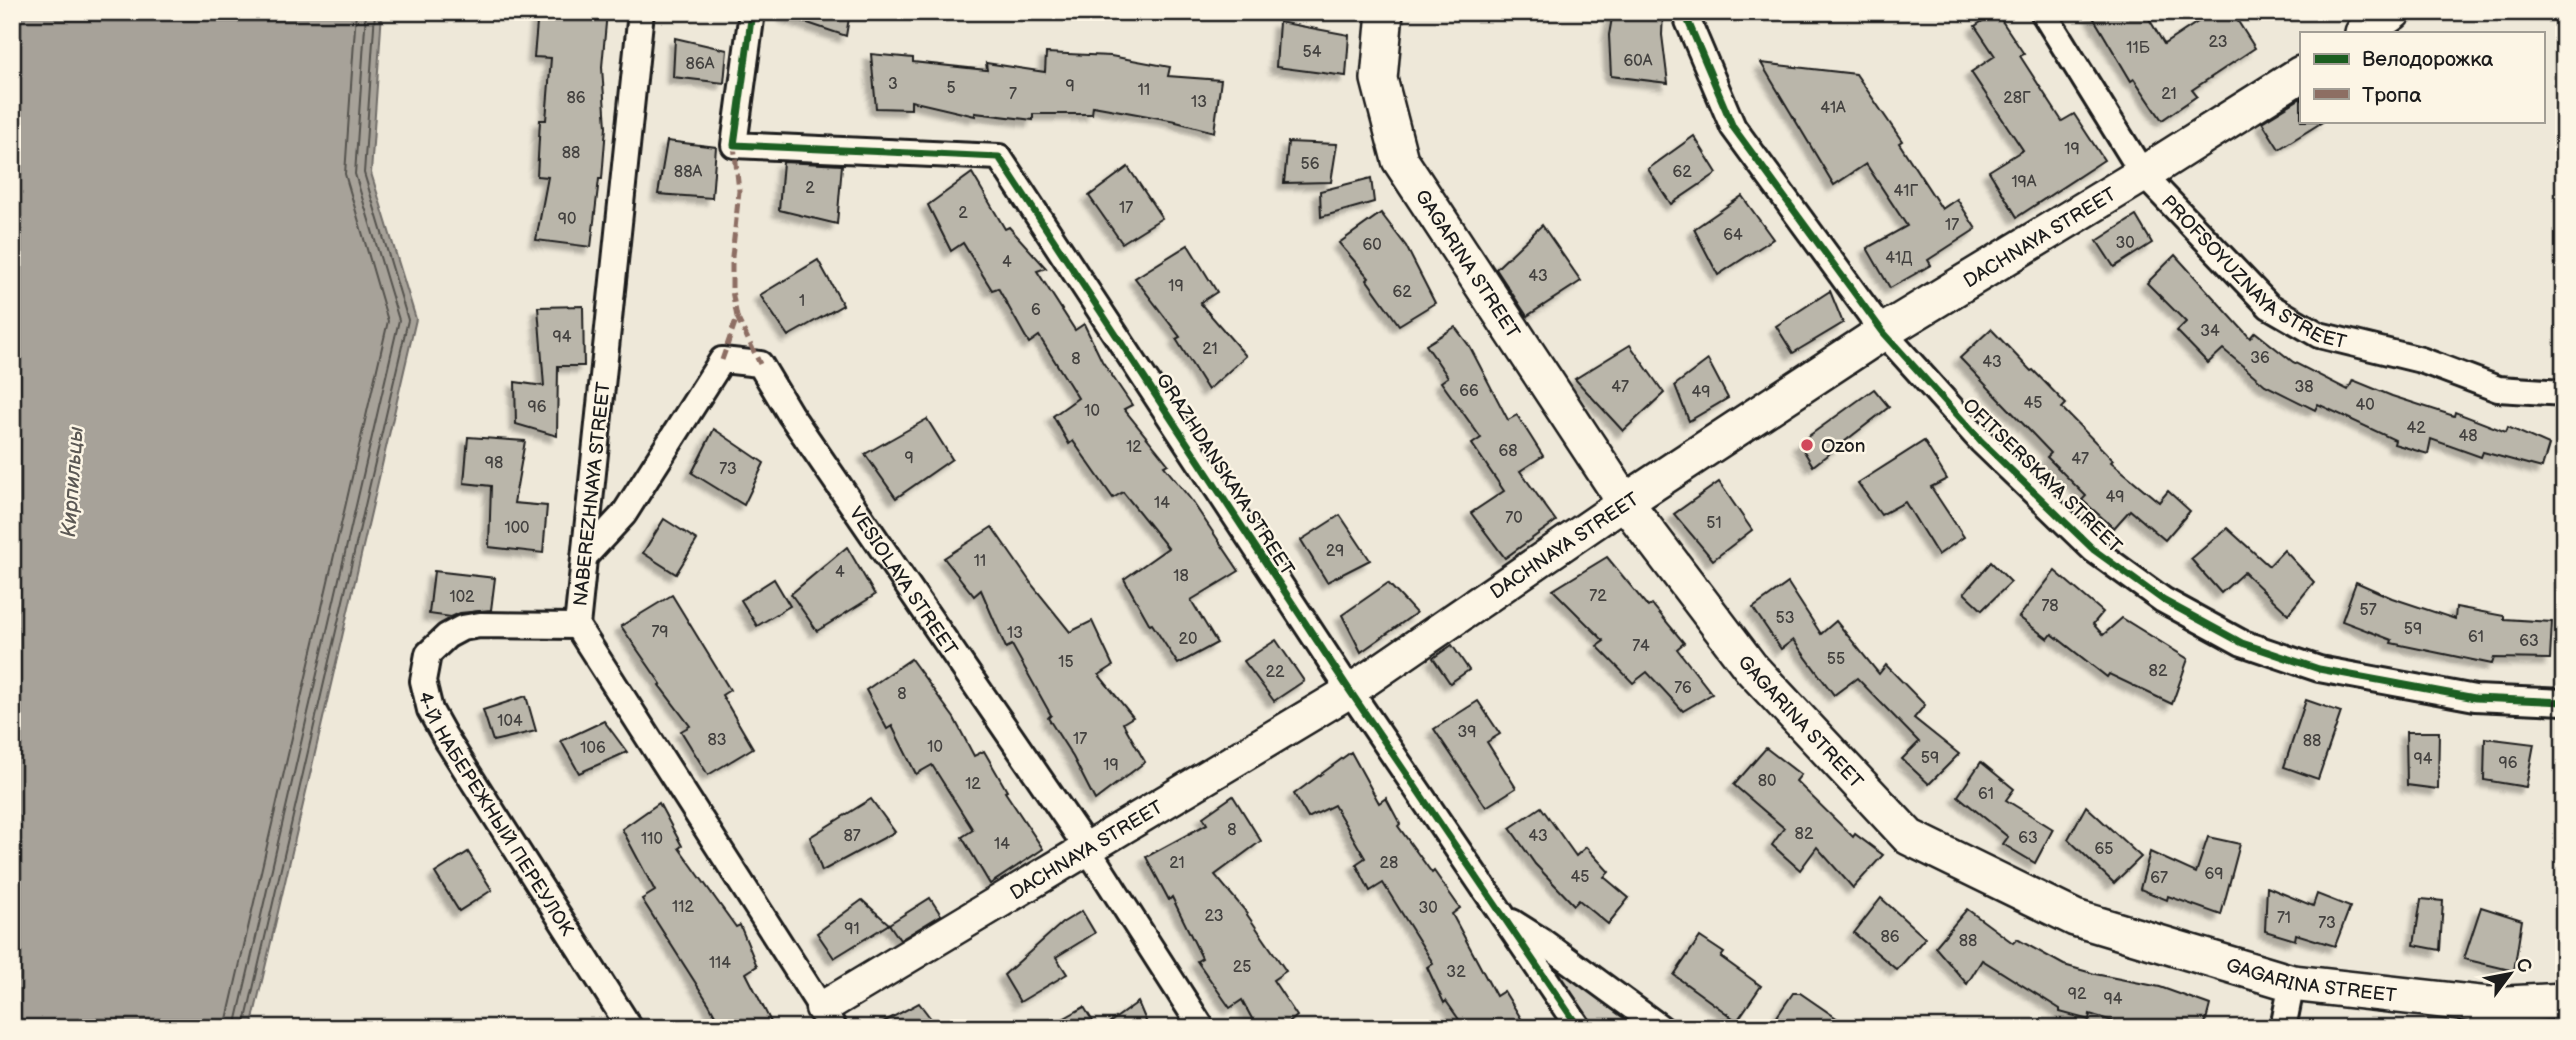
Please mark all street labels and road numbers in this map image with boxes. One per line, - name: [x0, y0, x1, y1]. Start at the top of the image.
- street label: DACHNAYA STREET: [1960, 183, 2121, 293]
- street label: GAGARINA STREET: [1410, 186, 1524, 344]
- street label: PROFSOYUZNAYA STREET: [2156, 191, 2349, 354]
- street label: GRAZHDANSKAYA STREET: [1151, 370, 1299, 581]
- street label: NABEREZHNAYA STREET: [569, 380, 616, 607]
- street label: OFITSERSKAYA STREET: [1958, 394, 2127, 559]
- street label: DACHNAYA STREET: [1486, 488, 1644, 604]
- street label: VESIOLAYA STREET: [844, 503, 962, 661]
- street label: GAGARINA STREET: [1733, 651, 1868, 794]
- street label: 4-Й НАБЕРЕЖНЫЙ ПЕРЕУЛОК: [413, 690, 578, 941]
- street label: DACHNAYA STREET: [1006, 796, 1168, 905]
- street label: GAGARINA STREET: [2223, 954, 2398, 1008]

